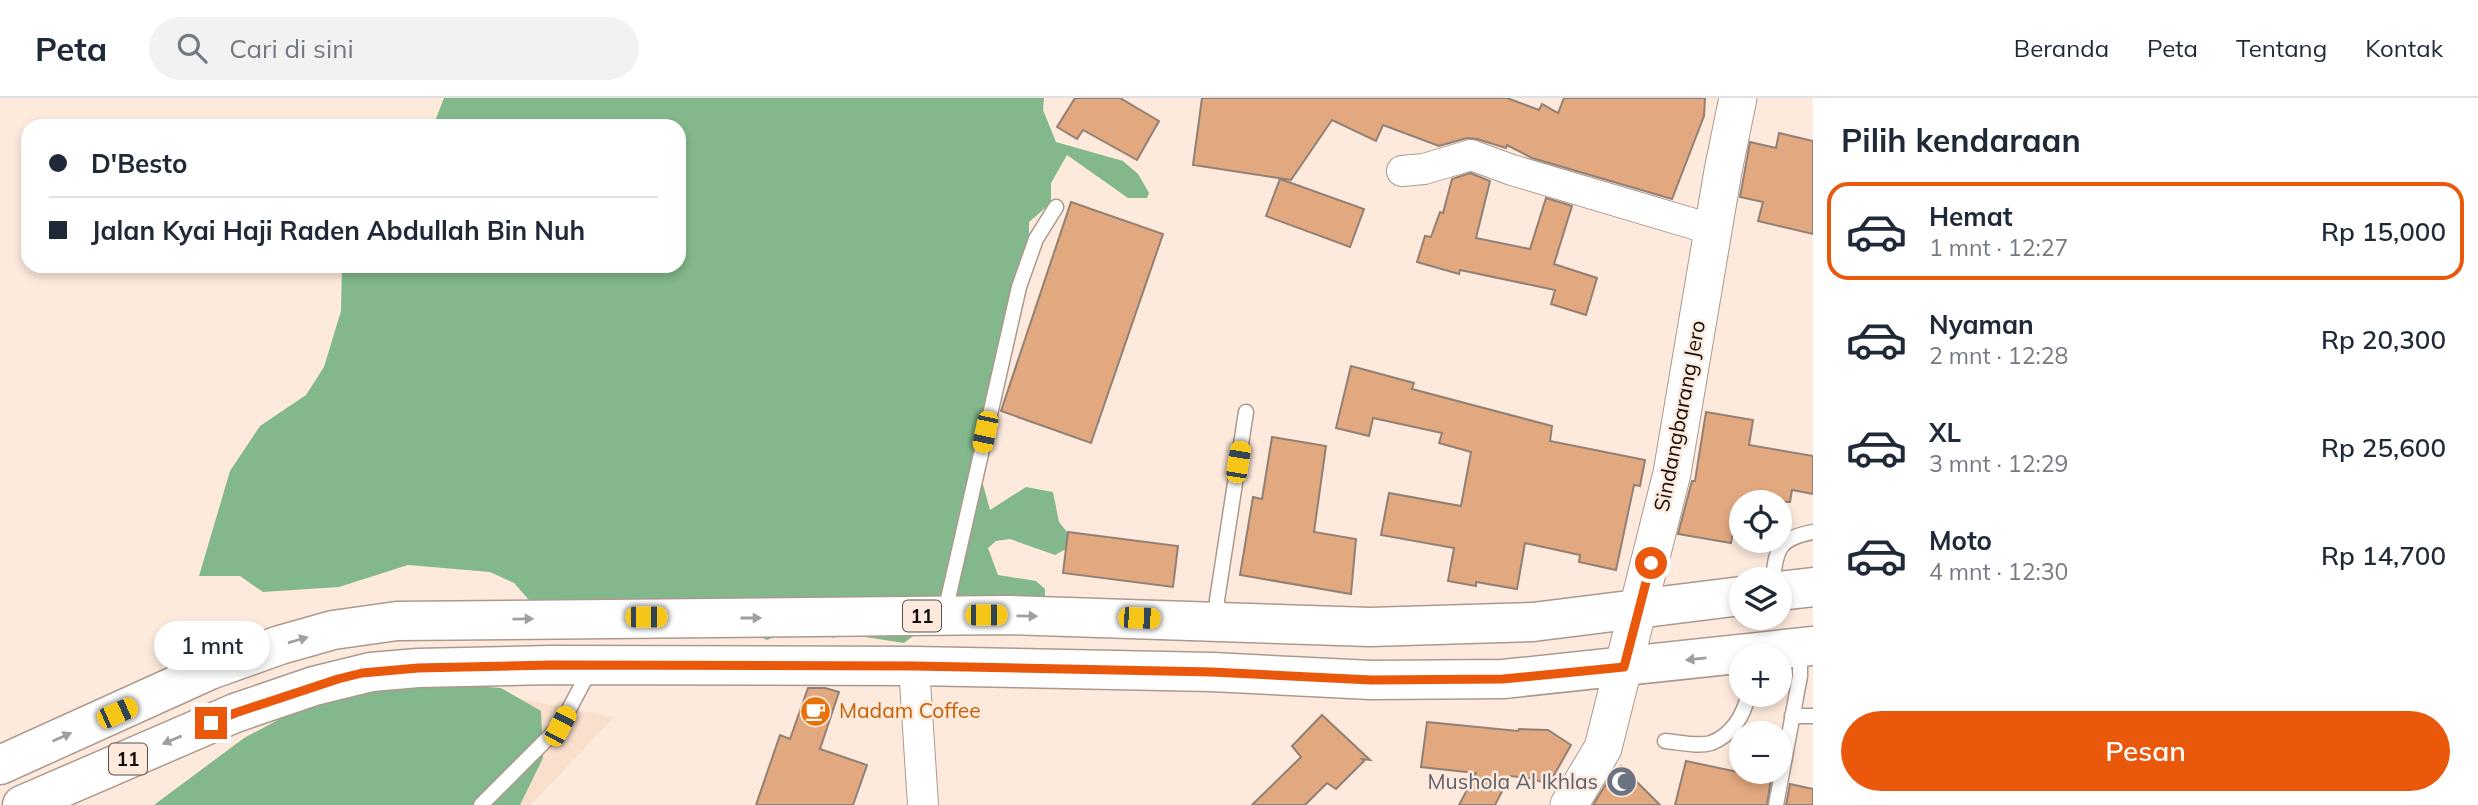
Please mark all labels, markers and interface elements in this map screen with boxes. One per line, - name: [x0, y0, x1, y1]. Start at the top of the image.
- search box: [149, 17, 639, 80]
- text: Peta: [35, 28, 107, 69]
- icon: search: [173, 29, 211, 67]
- text: Cari di sini: [229, 32, 354, 65]
- text: Beranda: [2014, 33, 2109, 63]
- text: Peta: [2147, 33, 2198, 63]
- text: Tentang: [2236, 33, 2327, 63]
- text: Kontak: [2365, 33, 2443, 63]
- text: Pilih kendaraan: [1841, 120, 2081, 160]
- text: D'Besto: [91, 147, 187, 180]
- icon: car: [1845, 200, 1908, 263]
- text: Hemat: [1929, 200, 2013, 233]
- text: Jalan Kyai Haji Raden Abdullah Bin Nuh: [91, 214, 585, 247]
- text: Rp 15,000: [2321, 215, 2446, 248]
- text: 1 mnt · 12:27: [1929, 233, 2068, 262]
- icon: car: [1845, 308, 1908, 371]
- text: Nyaman: [1929, 308, 2034, 341]
- street label: Sindangbarang Jero: [1648, 318, 1710, 514]
- text: Rp 20,300: [2321, 323, 2446, 356]
- text: 2 mnt · 12:28: [1929, 341, 2068, 370]
- car: [971, 409, 1000, 455]
- icon: car: [1845, 416, 1908, 479]
- text: XL: [1929, 416, 1961, 449]
- text: Rp 25,600: [2321, 431, 2446, 464]
- car: [1225, 440, 1252, 484]
- text: 3 mnt · 12:29: [1929, 449, 2068, 478]
- map controls: [1729, 490, 1792, 784]
- button: locate: [1729, 490, 1792, 553]
- icon: car: [1845, 524, 1908, 587]
- text: Moto: [1929, 524, 1992, 557]
- text: Rp 14,700: [2321, 539, 2446, 572]
- route start: [1635, 547, 1667, 579]
- text: 4 mnt · 12:30: [1929, 557, 2068, 586]
- button: layers: [1729, 567, 1792, 630]
- road number: 11: [903, 601, 941, 632]
- car: [966, 605, 1008, 626]
- car: [626, 607, 668, 628]
- car: [1118, 607, 1161, 629]
- one-way arrow: [1017, 610, 1039, 621]
- one-way arrow: [740, 612, 762, 624]
- one-way arrow: [513, 613, 535, 625]
- callout: 1 mnt: [153, 622, 269, 670]
- text: 1 mnt: [181, 631, 243, 660]
- one-way arrow: [288, 635, 309, 645]
- button: +: [1729, 644, 1792, 707]
- one-way arrow: [1685, 654, 1707, 665]
- cafe icon: Madam Coffee: [799, 694, 833, 728]
- car: [94, 695, 141, 731]
- place label: Madam Coffee: [839, 697, 981, 723]
- car: [541, 703, 580, 749]
- route end: [195, 707, 227, 739]
- button: Pesan: [1841, 711, 2450, 791]
- button: −: [1729, 721, 1792, 784]
- one-way arrow: [52, 731, 72, 743]
- one-way arrow: [162, 734, 182, 746]
- road number: 11: [109, 744, 147, 774]
- mosque icon: Mushola Al Ikhlas: [1604, 765, 1638, 799]
- place label: Mushola Al Ikhlas: [1428, 768, 1598, 794]

